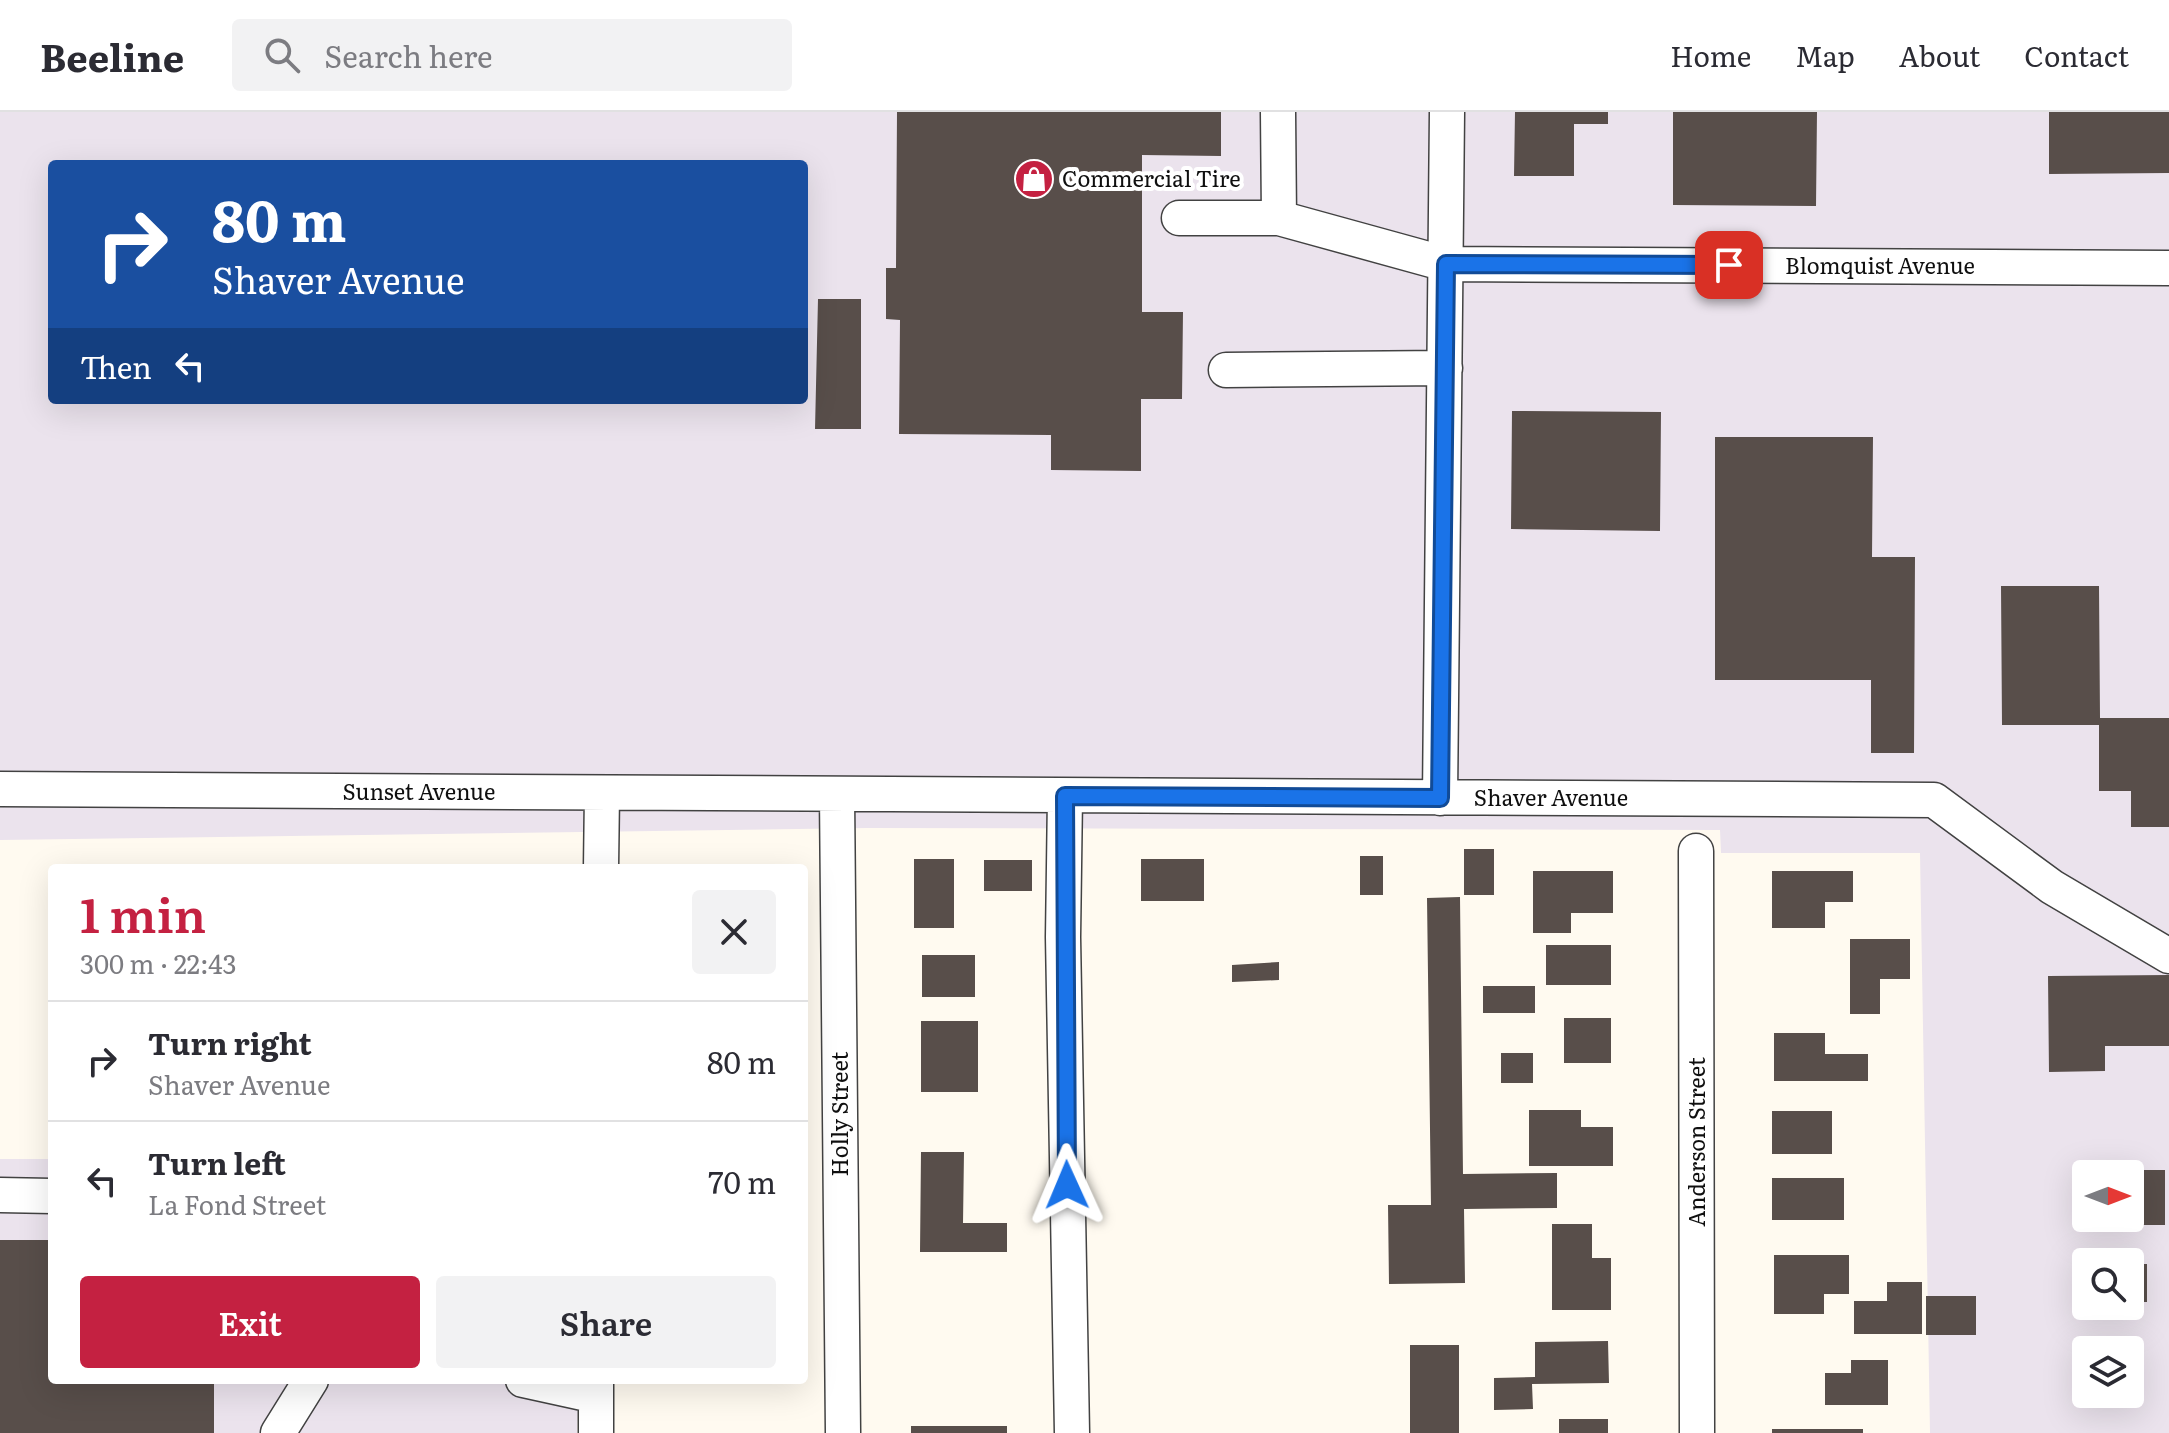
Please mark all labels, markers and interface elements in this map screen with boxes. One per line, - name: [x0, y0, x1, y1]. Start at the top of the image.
- search box: [232, 19, 792, 91]
- text: Beeline: [40, 27, 184, 84]
- icon: search: [260, 33, 304, 77]
- text: Search here: [324, 33, 493, 77]
- text: Home: [1670, 34, 1751, 76]
- text: Map: [1795, 34, 1855, 76]
- text: About: [1899, 34, 1980, 76]
- text: Contact: [2024, 34, 2129, 76]
- shop icon: Commercial Tire: [1013, 158, 1055, 200]
- place label: Commercial Tire: [1062, 161, 1241, 194]
- text: 80 m: [212, 176, 347, 259]
- icon: right: [80, 192, 184, 296]
- pin: [1695, 231, 1763, 299]
- icon: arrive: [1707, 243, 1751, 287]
- street label: Blomquist Avenue: [1785, 248, 1975, 281]
- text: Shaver Avenue: [212, 252, 465, 305]
- text: Then: [80, 344, 152, 388]
- icon: left: [168, 344, 212, 388]
- street label: Sunset Avenue: [343, 774, 495, 807]
- street label: Shaver Avenue: [1474, 780, 1628, 813]
- text: 1 min: [80, 877, 206, 948]
- button: close: [692, 890, 776, 974]
- text: 300 m · 22:43: [80, 943, 237, 982]
- text: Turn right: [148, 1020, 312, 1064]
- icon: right: [80, 1039, 124, 1083]
- text: 80 m: [707, 1039, 776, 1083]
- street label: Holly Street: [822, 1051, 855, 1176]
- street label: Anderson Street: [1679, 1057, 1712, 1227]
- text: Shaver Avenue: [148, 1064, 331, 1103]
- text: Turn left: [148, 1140, 286, 1184]
- position arrow: [1025, 1143, 1109, 1227]
- icon: left: [80, 1159, 124, 1203]
- text: 70 m: [708, 1159, 776, 1203]
- north arrow: [2072, 1160, 2144, 1232]
- map controls: [2072, 1160, 2144, 1408]
- text: La Fond Street: [148, 1184, 326, 1223]
- button: search: [2072, 1248, 2144, 1320]
- button: Exit: [80, 1276, 420, 1368]
- button: Share: [436, 1276, 776, 1368]
- button: layers: [2072, 1336, 2144, 1408]

